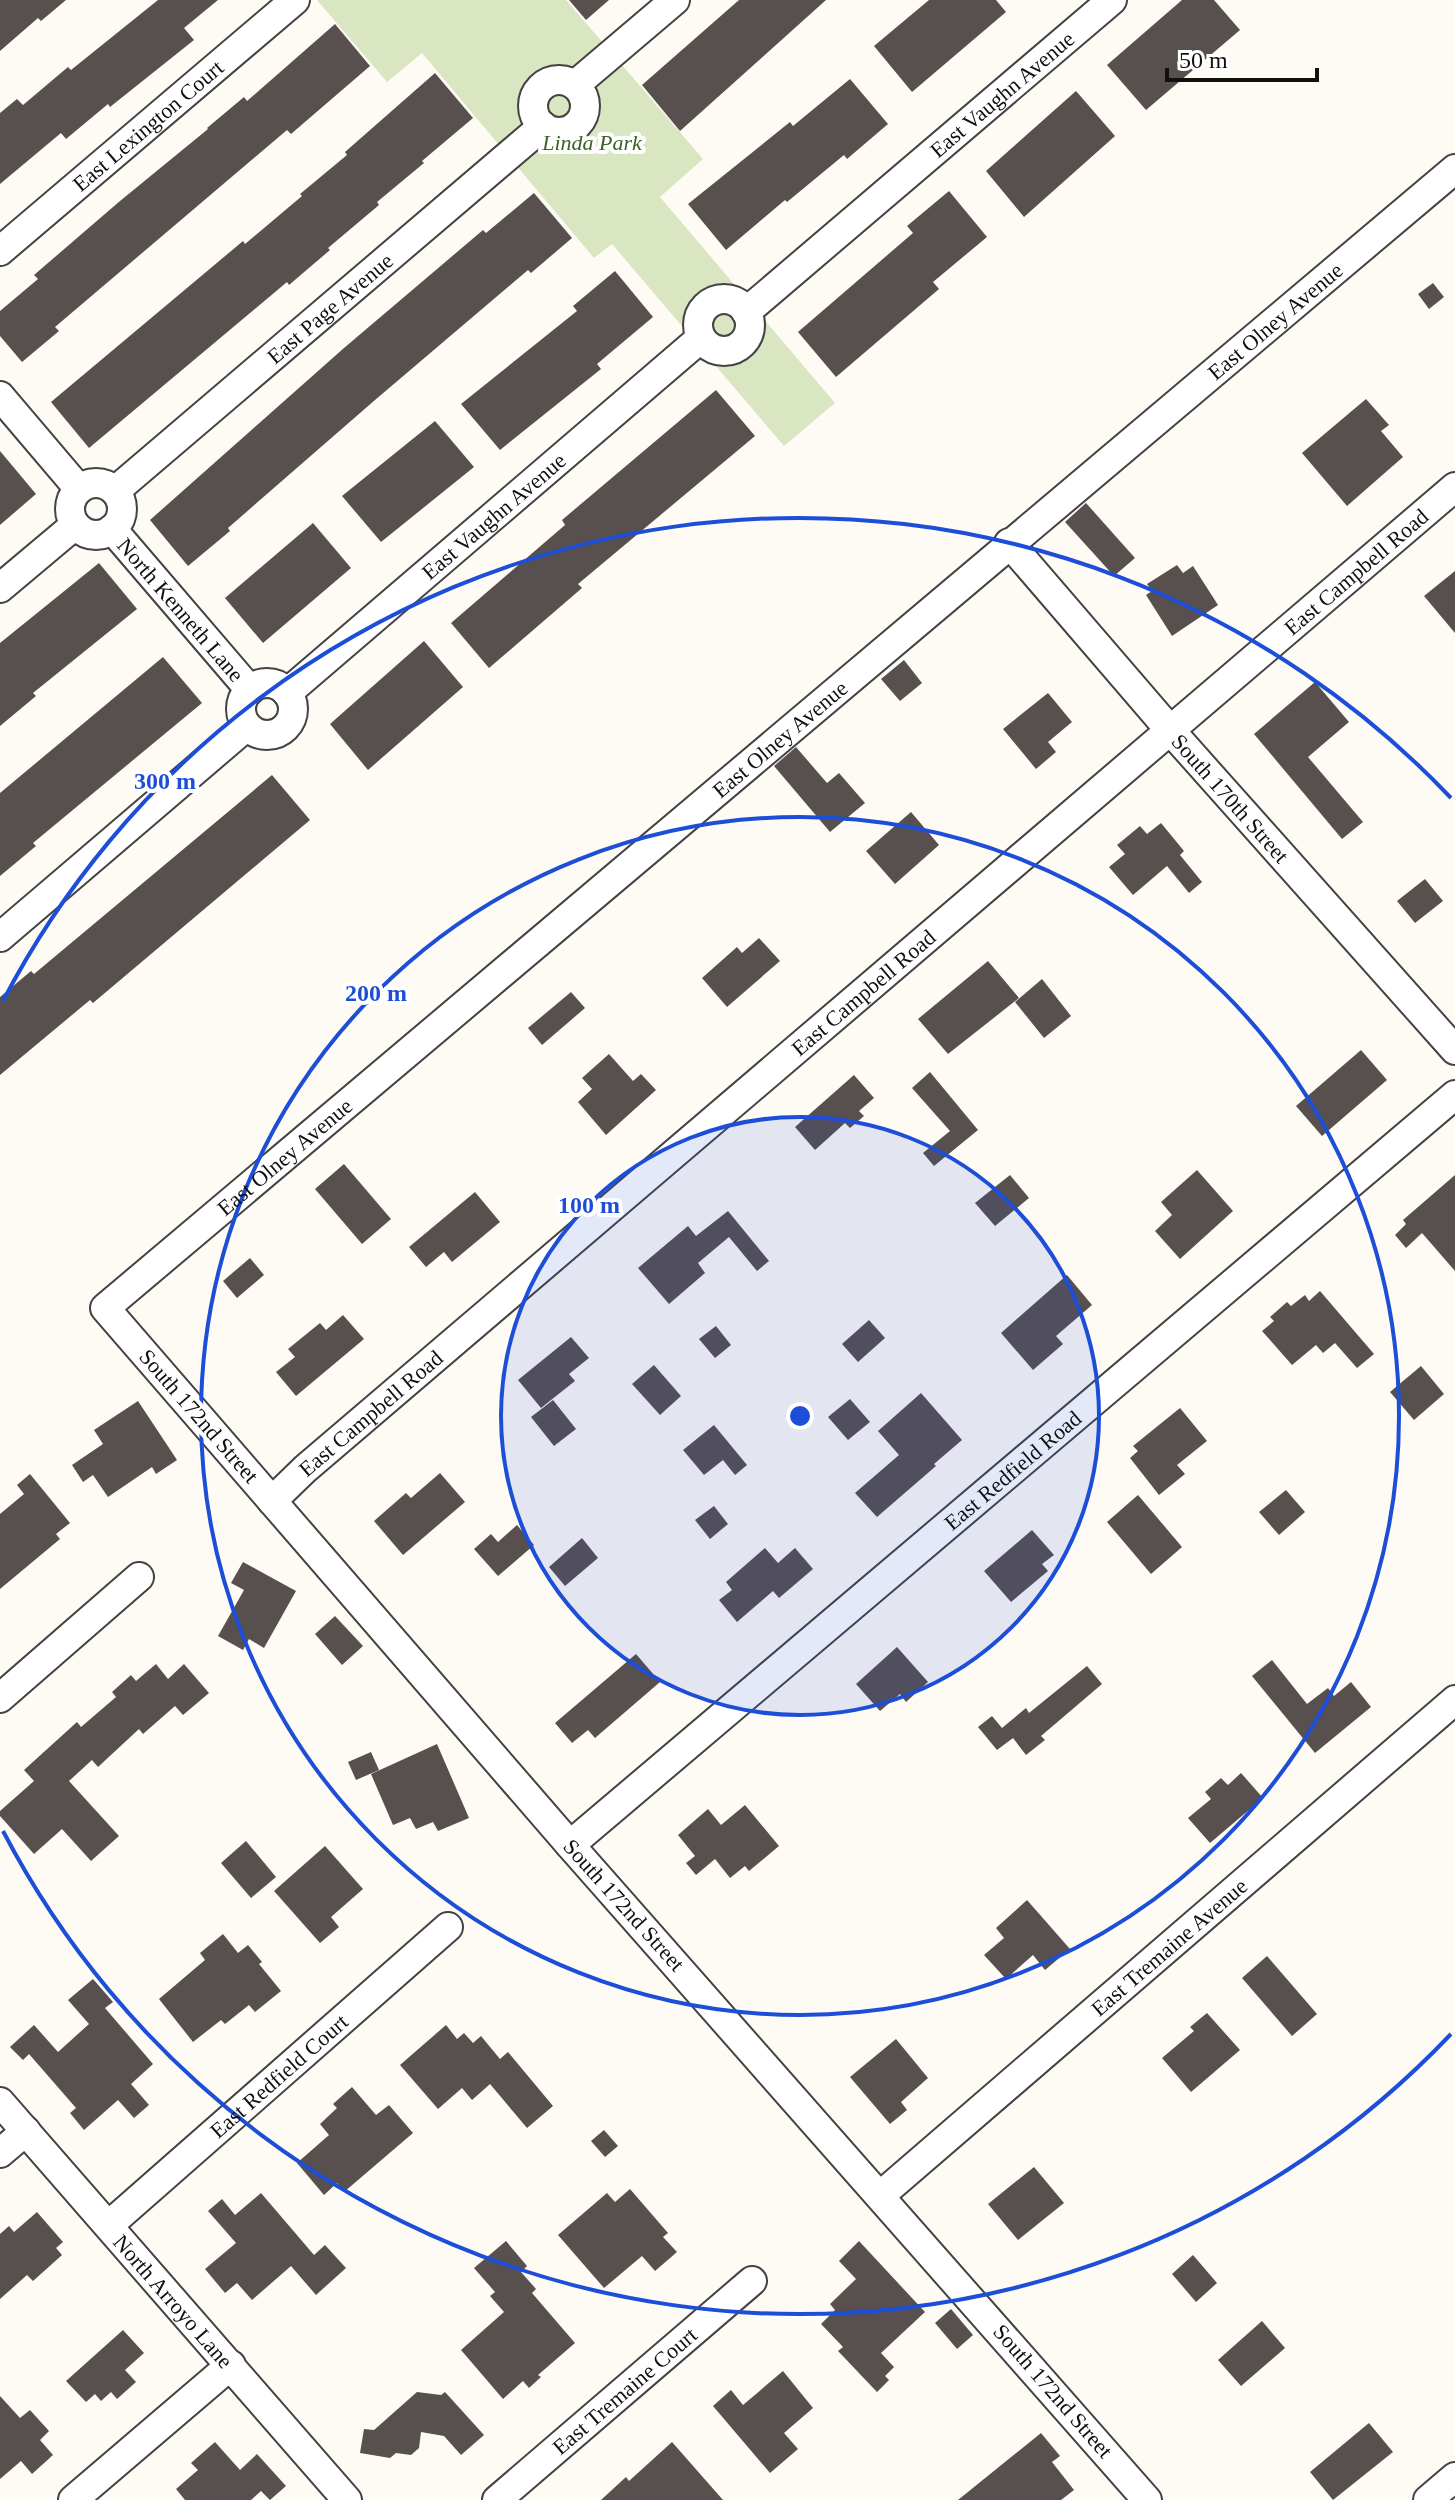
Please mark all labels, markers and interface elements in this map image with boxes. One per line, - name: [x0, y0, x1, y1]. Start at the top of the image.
- street label: East Vaughn Avenue: [925, 26, 1079, 162]
- scale bar: [1167, 32, 1317, 82]
- text: 50 m: [1179, 47, 1228, 73]
- street label: East Lexington Court: [67, 54, 228, 196]
- park label: Linda Park: [541, 130, 643, 155]
- street label: East Page Avenue: [262, 247, 398, 369]
- street label: East Olney Avenue: [1203, 257, 1347, 385]
- street label: East Vaughn Avenue: [417, 447, 570, 584]
- street label: East Campbell Road: [1279, 503, 1433, 640]
- street label: North Kenneth Lane: [113, 533, 249, 686]
- street label: East Olney Avenue: [707, 675, 852, 803]
- street label: South 170th Street: [1167, 729, 1294, 868]
- text: 300 m: [134, 768, 196, 794]
- street label: East Campbell Road: [786, 924, 940, 1061]
- text: 200 m: [345, 980, 407, 1006]
- street label: East Olney Avenue: [212, 1093, 357, 1220]
- text: 100 m: [558, 1192, 620, 1218]
- street label: South 172nd Street: [134, 1344, 264, 1488]
- street label: East Campbell Road: [294, 1345, 447, 1481]
- centre of rings: [786, 1402, 814, 1430]
- street label: East Redfield Road: [939, 1405, 1086, 1535]
- street label: South 172nd Street: [558, 1834, 690, 1976]
- street label: East Tremaine Avenue: [1086, 1873, 1252, 2021]
- street label: East Redfield Court: [205, 2009, 353, 2143]
- street label: North Arroyo Lane: [109, 2229, 238, 2373]
- street label: South 172nd Street: [988, 2319, 1118, 2463]
- street label: East Tremaine Court: [547, 2322, 702, 2459]

